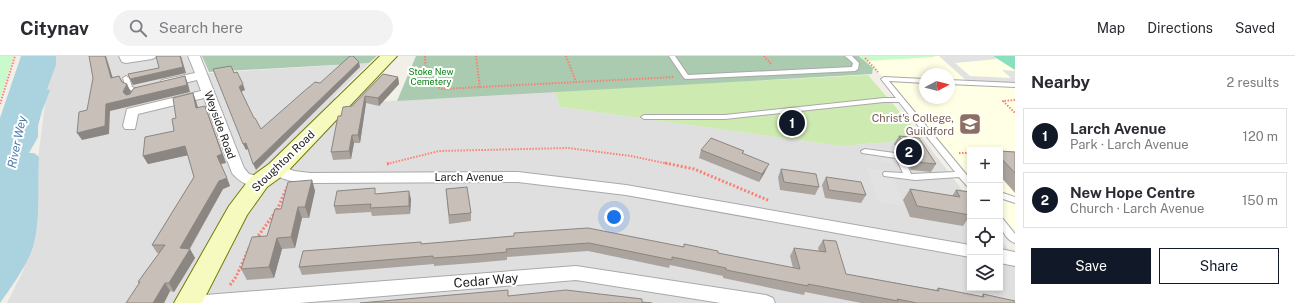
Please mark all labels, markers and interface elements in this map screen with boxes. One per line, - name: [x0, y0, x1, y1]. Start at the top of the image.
- search box: [113, 10, 393, 46]
- text: Citynav: [20, 17, 89, 39]
- icon: search: [127, 17, 149, 39]
- text: Search here: [159, 19, 243, 36]
- text: Map: [1097, 20, 1125, 36]
- text: Directions: [1147, 20, 1213, 36]
- text: Saved: [1235, 20, 1275, 36]
- park label: Stoke New Cemetery: [408, 66, 454, 87]
- north arrow: [919, 68, 955, 104]
- text: Nearby: [1031, 72, 1090, 92]
- text: 2 results: [1227, 75, 1279, 90]
- street label: Weyside Road: [202, 89, 238, 161]
- pin: 1: [779, 108, 805, 138]
- school or university icon: Christ's College, Guildford: [957, 111, 983, 137]
- place label: Christ's College, Guildford: [872, 112, 954, 137]
- water label: River Wey: [5, 114, 30, 169]
- text: Larch Avenue: [1070, 120, 1166, 137]
- street label: Stoughton Road: [249, 128, 317, 194]
- text: 1: [1042, 129, 1048, 144]
- text: 120 m: [1243, 129, 1278, 144]
- pin: 2: [896, 137, 922, 167]
- text: Park · Larch Avenue: [1070, 137, 1189, 152]
- map controls: [967, 147, 1003, 291]
- button: +: [967, 147, 1003, 183]
- street label: Larch Avenue: [434, 171, 504, 183]
- button: −: [967, 183, 1003, 219]
- text: New Hope Centre: [1070, 184, 1195, 201]
- text: 2: [1041, 193, 1049, 208]
- text: 150 m: [1242, 193, 1278, 208]
- text: Church · Larch Avenue: [1070, 201, 1205, 216]
- your location: [604, 207, 624, 227]
- button: locate: [967, 219, 1003, 255]
- button: Save: [1031, 248, 1151, 284]
- button: Share: [1159, 248, 1279, 284]
- button: layers: [967, 255, 1003, 291]
- street label: Cedar Way: [453, 270, 519, 291]

